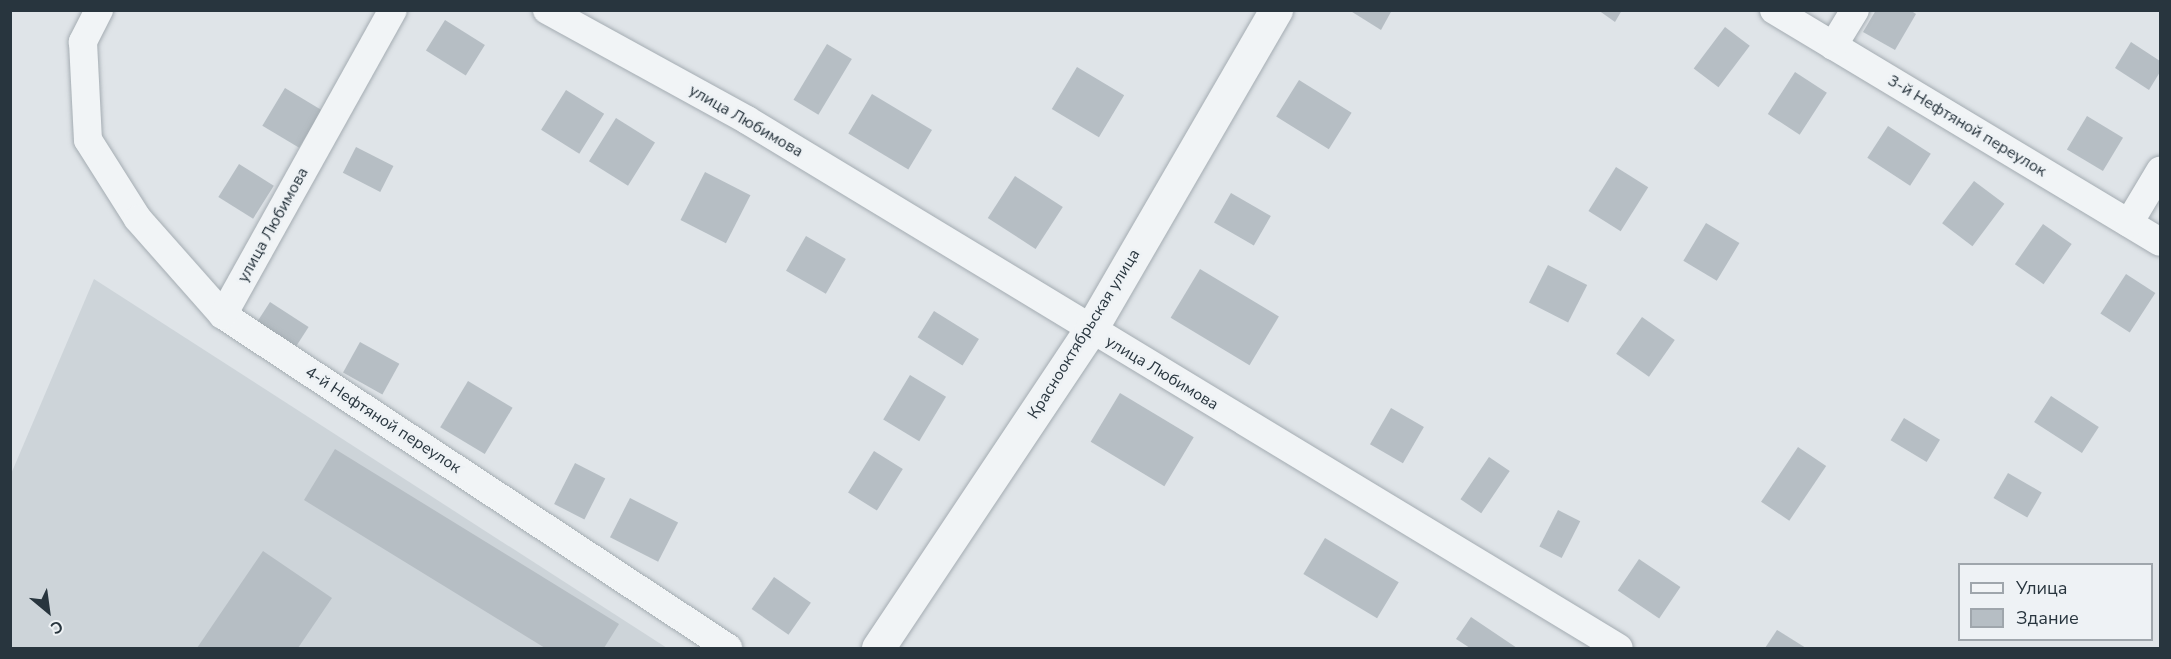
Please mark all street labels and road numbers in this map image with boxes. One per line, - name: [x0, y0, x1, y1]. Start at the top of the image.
- street label: 3-й Нефтяной переулок: [1884, 71, 2050, 181]
- street label: улица Любимова: [686, 81, 806, 161]
- street label: улица Любимова: [234, 164, 312, 286]
- street label: Краснооктябрьская улица: [1024, 246, 1144, 422]
- street label: улица Любимова: [1102, 332, 1222, 414]
- street label: 4-й Нефтяной переулок: [302, 362, 464, 478]

